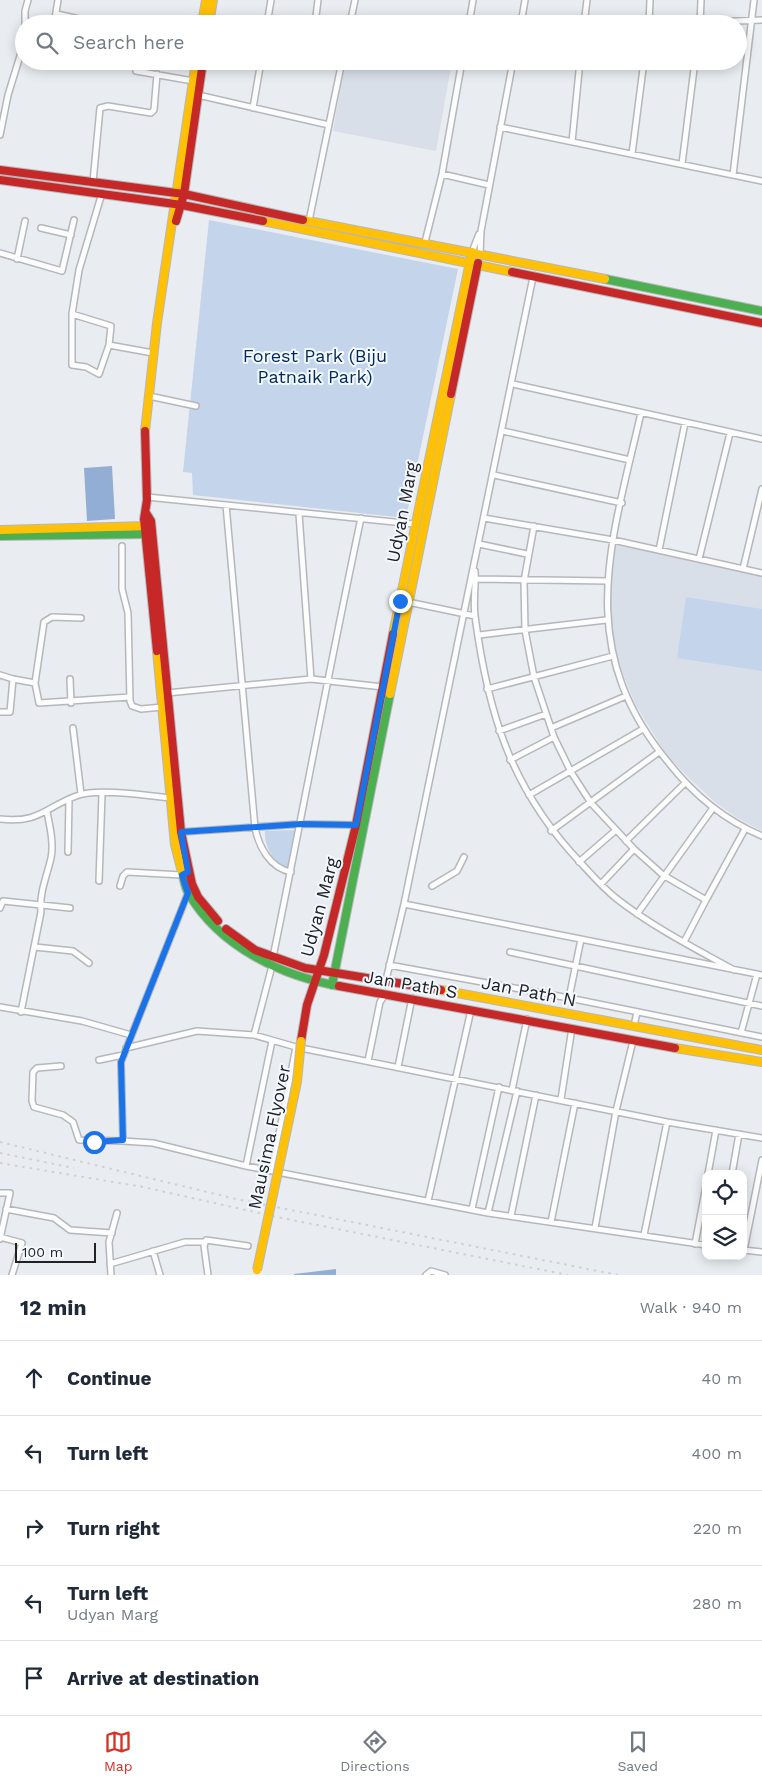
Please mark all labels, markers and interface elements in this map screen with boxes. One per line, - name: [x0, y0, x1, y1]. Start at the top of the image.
- search box: [15, 15, 747, 70]
- icon: search: [33, 29, 61, 57]
- text: Search here: [73, 31, 184, 54]
- park label: Forest Park (Biju Patnaik Park): [243, 345, 387, 387]
- street label: Udyan Marg: [382, 459, 422, 564]
- route end: [389, 590, 412, 613]
- street label: Udyan Marg: [296, 854, 342, 959]
- street label: Jan Path S: [363, 965, 459, 1003]
- street label: Jan Path N: [480, 972, 578, 1010]
- street label: Mausima Flyover: [243, 1063, 295, 1211]
- route start: [83, 1131, 106, 1154]
- map controls: [702, 1170, 747, 1260]
- button: locate: [702, 1170, 747, 1215]
- button: layers: [702, 1215, 747, 1260]
- scale bar: [15, 1240, 96, 1263]
- text: 100 m: [22, 1244, 63, 1260]
- text: 12 min: [20, 1295, 86, 1320]
- text: Walk · 940 m: [640, 1298, 742, 1317]
- icon: ahead: [20, 1364, 48, 1392]
- text: Continue: [67, 1367, 151, 1390]
- text: 40 m: [702, 1369, 742, 1388]
- icon: left: [20, 1439, 48, 1467]
- text: Turn left: [67, 1442, 148, 1465]
- text: 400 m: [692, 1444, 742, 1463]
- icon: right: [20, 1514, 48, 1542]
- text: Turn right: [67, 1517, 160, 1540]
- text: 220 m: [693, 1519, 742, 1538]
- text: Turn left: [67, 1582, 148, 1605]
- icon: left: [20, 1589, 48, 1617]
- text: 280 m: [692, 1594, 742, 1613]
- text: Udyan Marg: [67, 1605, 158, 1624]
- icon: arrive: [20, 1664, 48, 1692]
- text: Arrive at destination: [67, 1667, 259, 1690]
- tab: Map: [104, 1728, 133, 1774]
- tab: Directions: [340, 1728, 410, 1774]
- tab: Saved: [617, 1728, 658, 1774]

